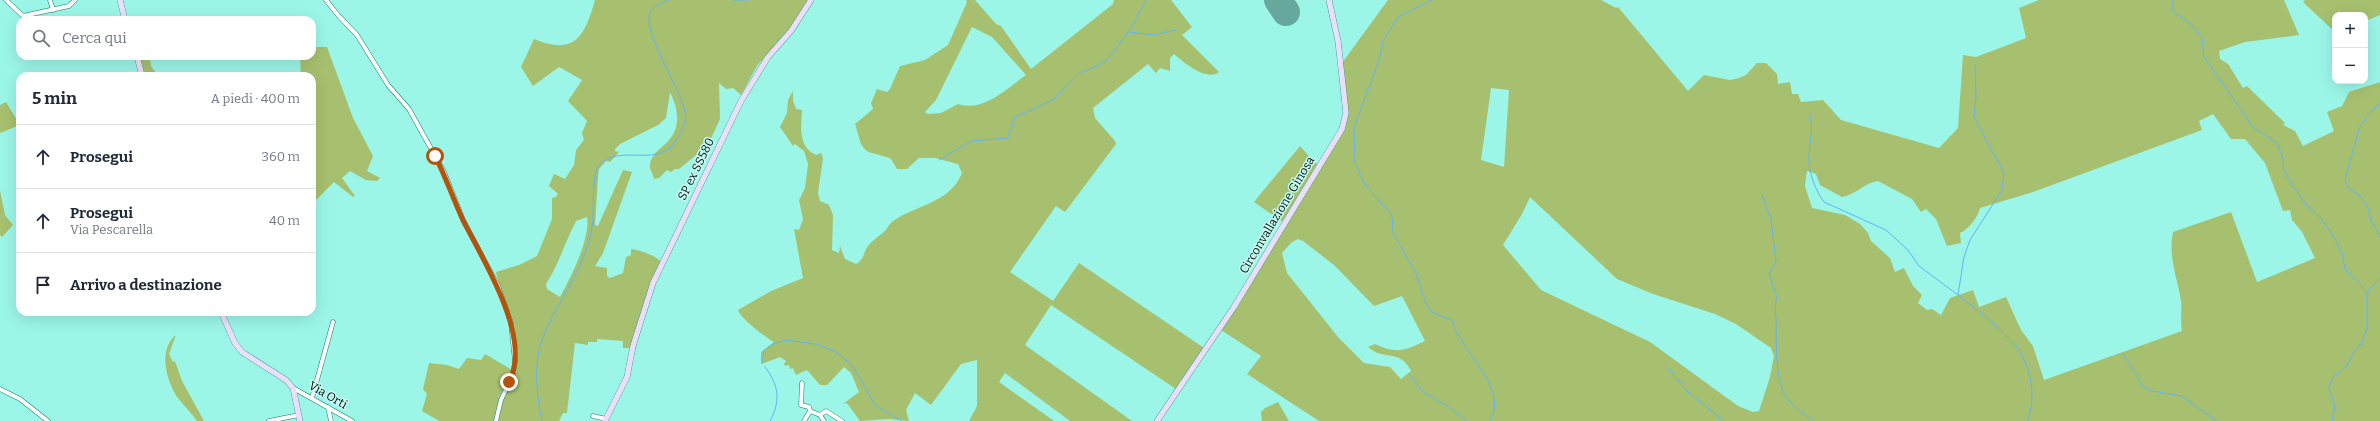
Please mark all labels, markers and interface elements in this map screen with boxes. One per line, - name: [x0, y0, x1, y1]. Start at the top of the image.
- map controls: [2332, 12, 2368, 84]
- button: +: [2332, 12, 2368, 48]
- search box: [16, 16, 316, 60]
- icon: search: [30, 27, 52, 49]
- text: Cerca qui: [62, 29, 127, 47]
- button: −: [2332, 48, 2368, 84]
- text: 5 min: [32, 88, 77, 109]
- text: A piedi · 400 m: [211, 91, 300, 106]
- street label: SP ex SS580: [675, 136, 717, 202]
- icon: ahead: [32, 146, 54, 168]
- route start: [426, 147, 444, 165]
- text: Prosegui: [70, 148, 133, 166]
- text: 360 m: [262, 149, 300, 164]
- street label: Circonvallazione Ginosa: [1236, 154, 1318, 276]
- text: Prosegui: [70, 204, 133, 222]
- icon: ahead: [32, 210, 54, 232]
- text: 40 m: [269, 213, 300, 228]
- text: Via Pescarella: [70, 222, 153, 237]
- icon: arrive: [32, 274, 54, 296]
- text: Arrivo a destinazione: [70, 276, 222, 294]
- route end: [500, 373, 518, 391]
- street label: Via Orti: [306, 378, 350, 412]

